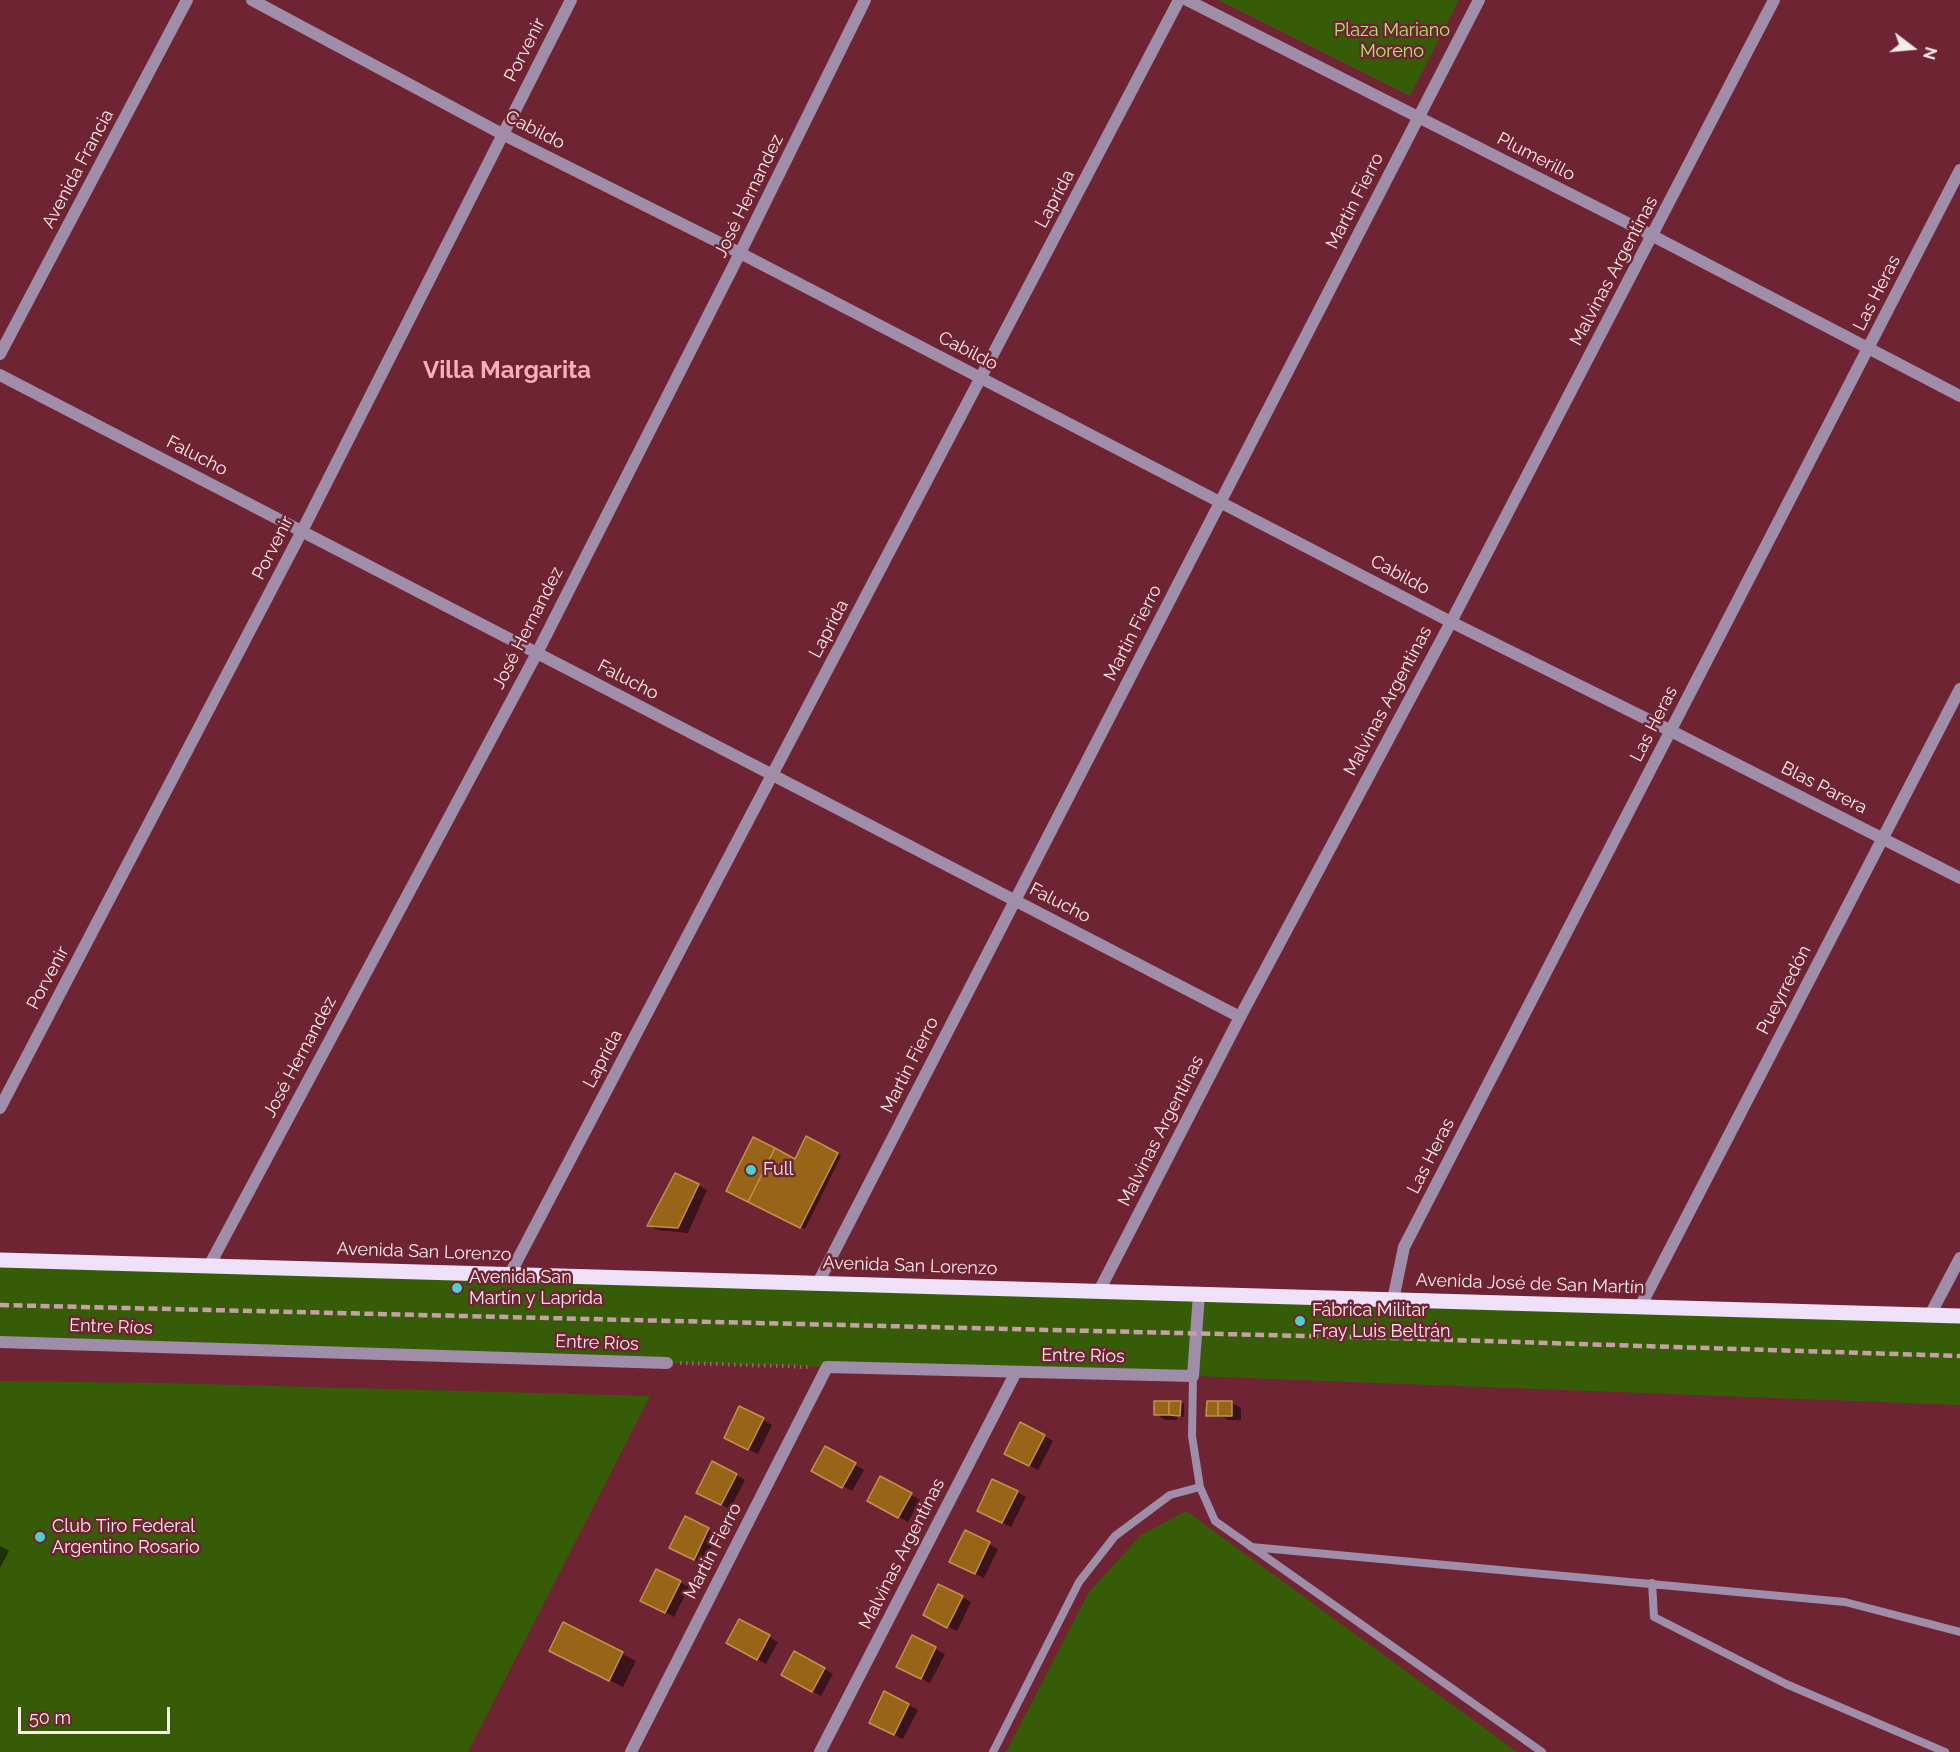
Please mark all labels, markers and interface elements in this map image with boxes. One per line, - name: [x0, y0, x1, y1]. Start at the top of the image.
- street label: Porvenir: [500, 15, 550, 85]
- north arrow: [1882, 18, 1942, 78]
- park label: Plaza Mariano Moreno: [1334, 20, 1450, 63]
- text: N: [1919, 45, 1941, 62]
- street label: Avenida Francia: [38, 106, 118, 232]
- street label: Cabildo: [502, 106, 568, 154]
- street label: Plumerillo: [1493, 128, 1579, 186]
- street label: José Hernandez: [710, 131, 788, 261]
- street label: Martin Fierro: [1322, 149, 1388, 253]
- street label: Laprida: [1031, 166, 1079, 232]
- street label: Malvinas Argentinas: [1565, 192, 1663, 350]
- street label: Las Heras: [1849, 252, 1905, 334]
- street label: Cabildo: [935, 327, 1001, 375]
- district label: Villa Margarita: [423, 357, 591, 385]
- street label: Falucho: [163, 431, 231, 481]
- street label: Porvenir: [248, 513, 298, 583]
- street label: Cabildo: [1367, 550, 1433, 600]
- street label: José Hernandez: [488, 563, 568, 693]
- street label: Martin Fierro: [1100, 581, 1166, 685]
- street label: Laprida: [805, 596, 853, 662]
- street label: Malvinas Argentinas: [1339, 622, 1437, 780]
- street label: Falucho: [594, 655, 662, 705]
- street label: Las Heras: [1626, 683, 1682, 765]
- street label: Blas Parera: [1777, 757, 1871, 819]
- street label: Falucho: [1026, 878, 1094, 928]
- street label: Pueyrredón: [1752, 942, 1816, 1038]
- street label: Porvenir: [22, 943, 74, 1013]
- street label: José Hernandez: [259, 993, 341, 1121]
- street label: Martin Fierro: [877, 1013, 943, 1117]
- street label: Laprida: [579, 1026, 627, 1092]
- street label: Malvinas Argentinas: [1114, 1052, 1208, 1210]
- street label: Las Heras: [1403, 1115, 1459, 1197]
- place label: Full: [763, 1159, 793, 1181]
- marker: Full: [744, 1163, 758, 1177]
- street label: Avenida San Lorenzo: [336, 1238, 512, 1266]
- street label: Avenida San Lorenzo: [822, 1252, 998, 1280]
- place label: Avenida San Martín y Laprida: [469, 1267, 603, 1310]
- street label: Avenida José de San Martín: [1415, 1269, 1645, 1299]
- marker: Avenida San Martín y Laprida: [450, 1281, 464, 1295]
- place label: Fábrica Militar Fray Luis Beltrán: [1312, 1300, 1450, 1342]
- marker: Fábrica Militar Fray Luis Beltrán: [1293, 1314, 1307, 1328]
- street label: Entre Ríos: [69, 1315, 153, 1339]
- street label: Entre Ríos: [555, 1331, 639, 1355]
- street label: Entre Ríos: [1041, 1344, 1125, 1368]
- street label: Malvinas Argentinas: [855, 1475, 949, 1633]
- street label: Martin Fierro: [680, 1499, 746, 1603]
- place label: Club Tiro Federal Argentino Rosario: [52, 1516, 200, 1558]
- marker: Club Tiro Federal Argentino Rosario: [33, 1530, 47, 1544]
- scale bar: [21, 1695, 172, 1733]
- text: 50 m: [29, 1707, 71, 1728]

